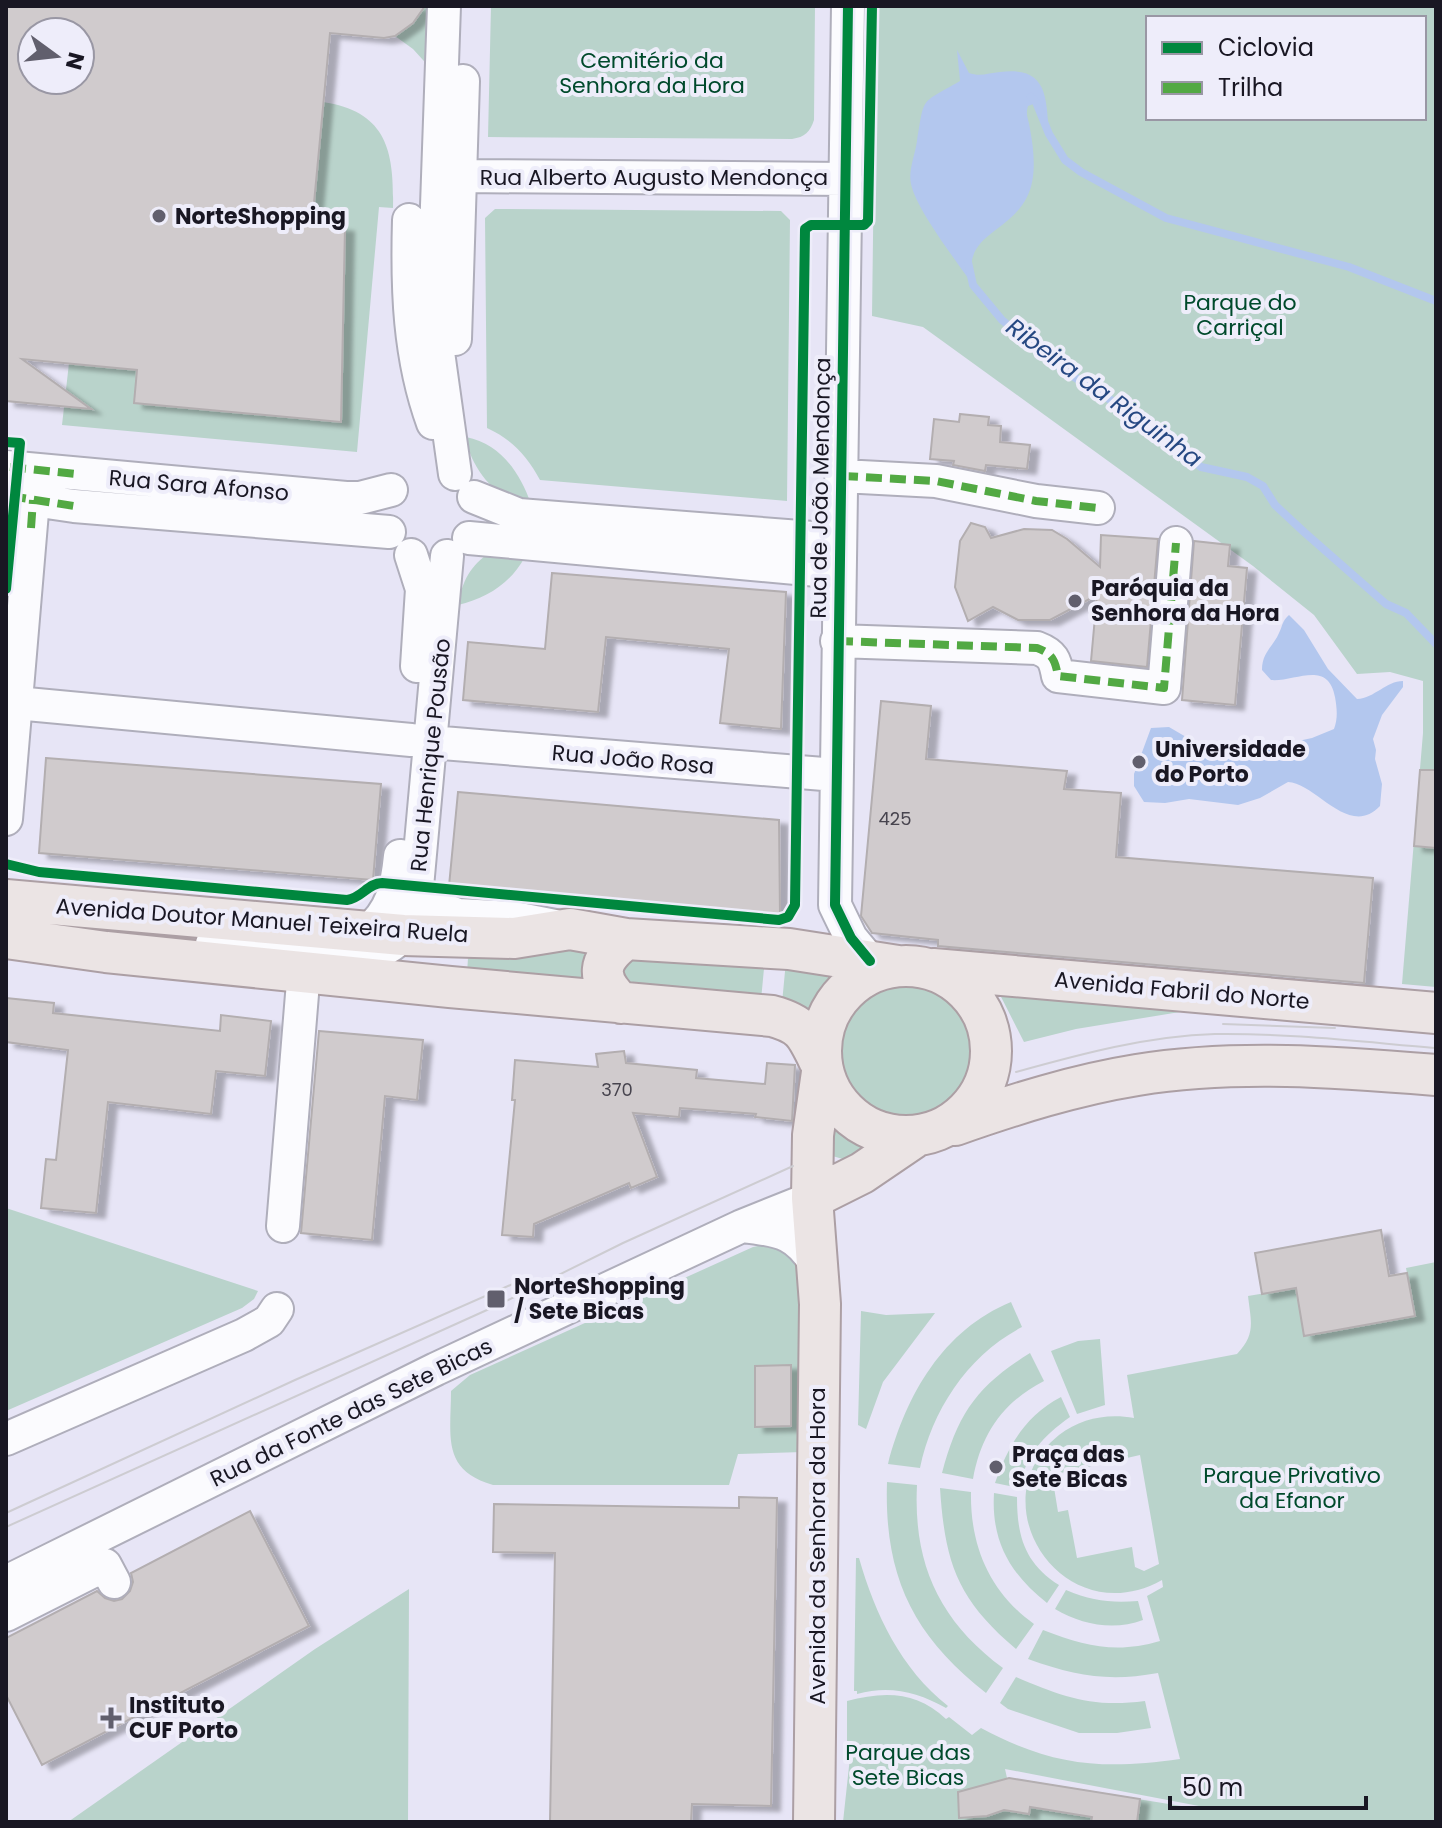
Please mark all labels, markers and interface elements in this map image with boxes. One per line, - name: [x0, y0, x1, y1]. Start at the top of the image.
- north arrow: [16, 16, 96, 96]
- legend: [1146, 16, 1426, 120]
- text: Ciclovia: [1218, 31, 1314, 64]
- park label: Cemitério da Senhora da Hora: [559, 45, 745, 101]
- text: N: [58, 49, 92, 73]
- text: Trilha: [1218, 71, 1283, 104]
- street label: Rua Alberto Augusto Mendonça: [480, 162, 828, 193]
- place label: NorteShopping: [175, 201, 346, 232]
- marker: NorteShopping: [150, 207, 168, 225]
- park label: Parque do Carriçal: [1183, 287, 1297, 343]
- water label: Ribeira da Riguinha: [1000, 310, 1209, 475]
- street label: Rua de João Mendonça: [803, 357, 838, 619]
- street label: Rua Sara Afonso: [108, 462, 290, 509]
- place label: Paróquia da Senhora da Hora: [1091, 573, 1280, 629]
- marker: Paróquia da Senhora da Hora: [1066, 592, 1084, 610]
- street label: Rua Henrique Pousão: [403, 637, 458, 873]
- place label: Universidade do Porto: [1155, 734, 1306, 790]
- street label: Rua João Rosa: [551, 737, 715, 782]
- marker: Universidade do Porto: [1130, 753, 1148, 771]
- house number: 425: [879, 806, 911, 831]
- street label: Avenida Doutor Manuel Teixeira Ruela: [55, 891, 469, 950]
- street label: Avenida Fabril do Norte: [1053, 964, 1311, 1017]
- house number: 370: [601, 1077, 633, 1102]
- place label: NorteShopping / Sete Bicas: [514, 1271, 685, 1327]
- marker: NorteShopping / Sete Bicas: [485, 1288, 507, 1310]
- street label: Rua da Fonte das Sete Bicas: [205, 1330, 498, 1494]
- street label: Avenida da Senhora da Hora: [802, 1387, 833, 1705]
- place label: Praça das Sete Bicas: [1012, 1439, 1128, 1495]
- marker: Praça das Sete Bicas: [987, 1458, 1005, 1476]
- park label: Parque Privativo da Efanor: [1203, 1460, 1381, 1516]
- place label: Instituto CUF Porto: [129, 1690, 238, 1746]
- marker: Instituto CUF Porto: [100, 1707, 122, 1729]
- park label: Parque das Sete Bicas: [845, 1737, 971, 1793]
- scale bar: [1170, 1760, 1366, 1810]
- text: 50 m: [1182, 1771, 1243, 1804]

